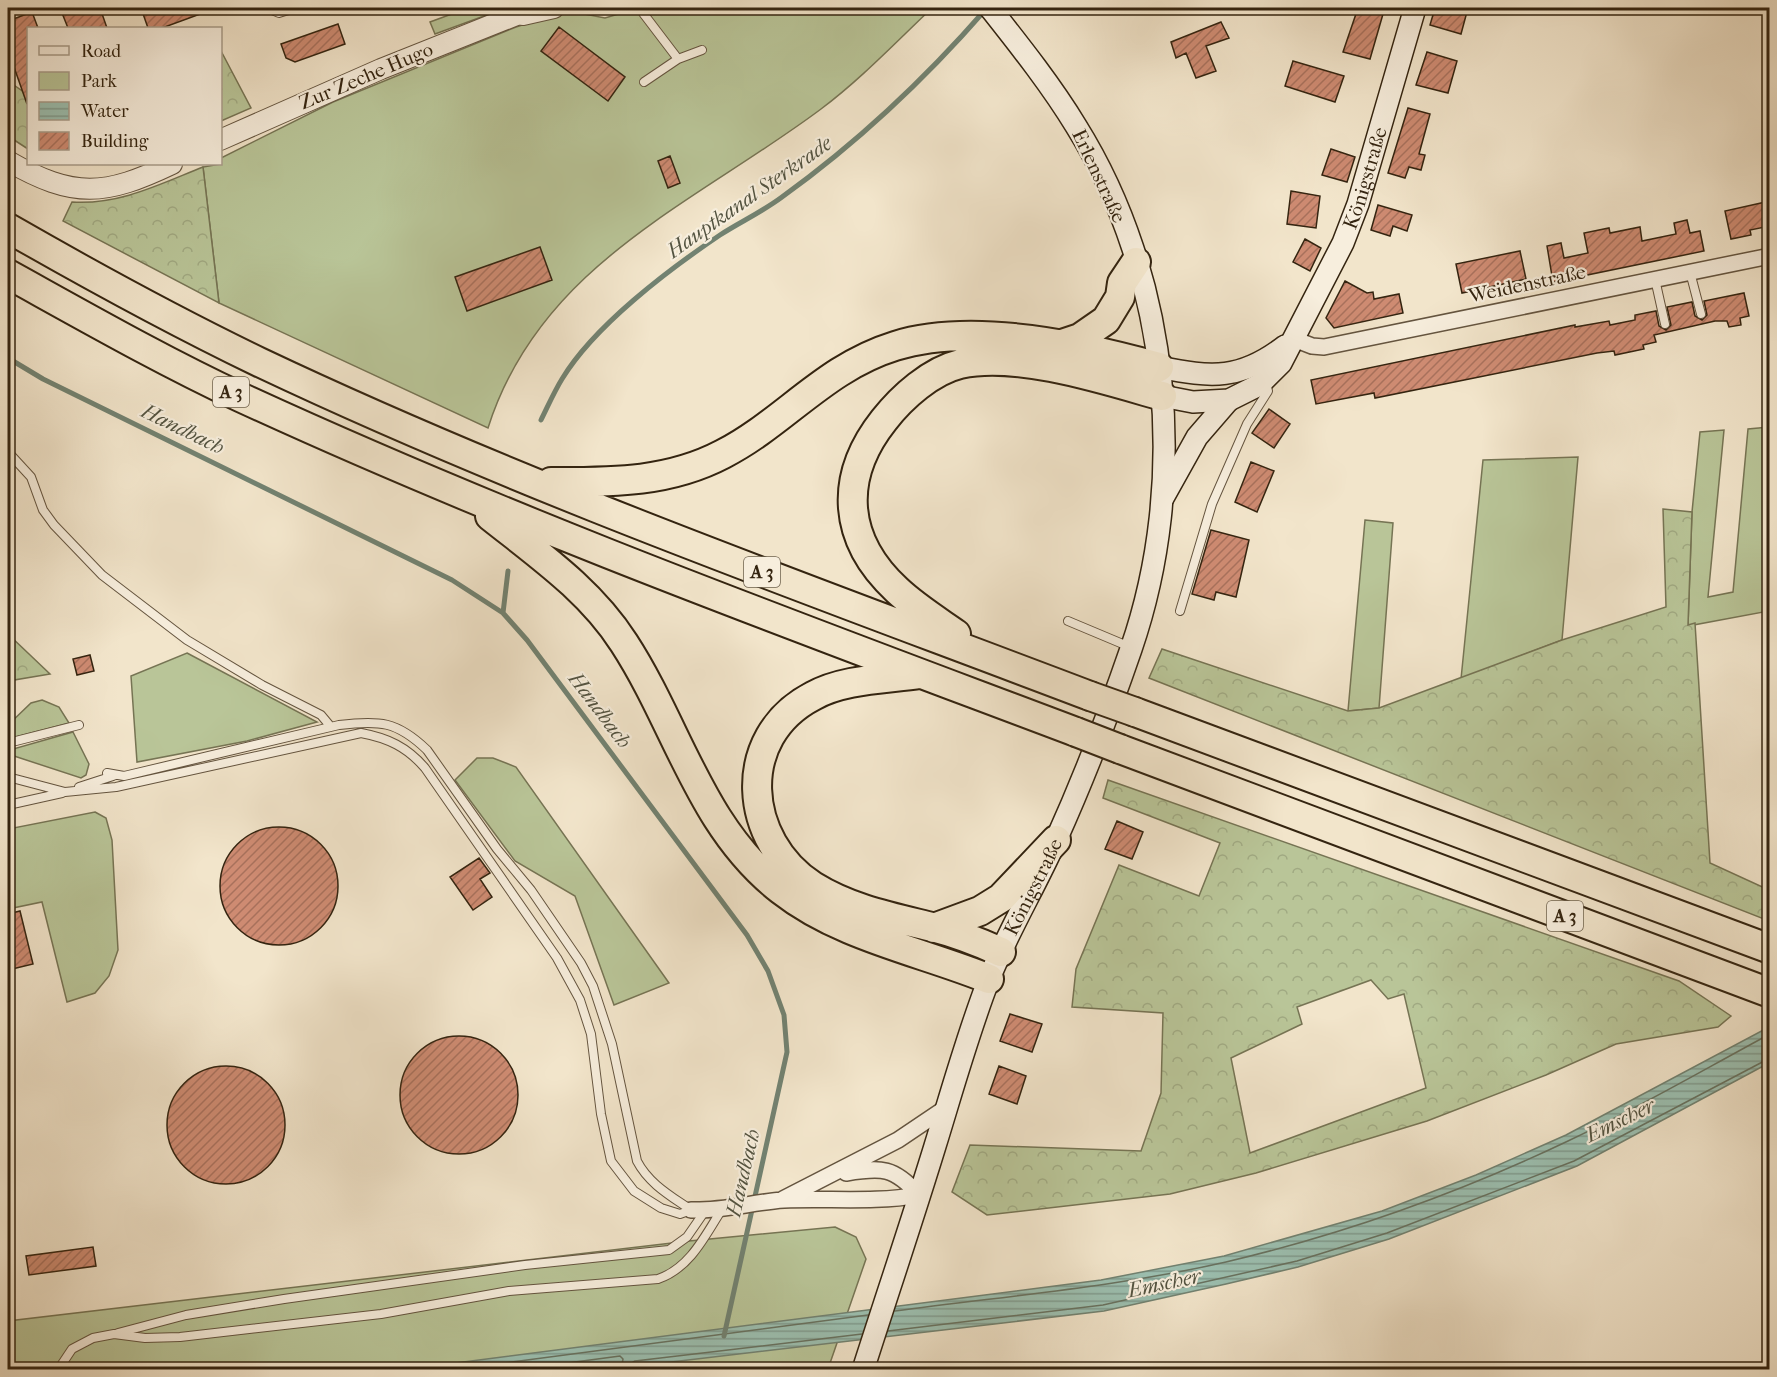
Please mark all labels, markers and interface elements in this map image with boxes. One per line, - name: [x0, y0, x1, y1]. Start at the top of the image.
- legend: [27, 27, 222, 165]
- street label: Zur Zeche Hugo: [296, 38, 436, 114]
- text: Road: [81, 41, 121, 62]
- text: Park: [81, 71, 118, 92]
- text: Water: [80, 101, 129, 122]
- street label: Königstraße: [1338, 124, 1391, 232]
- street label: Erlenstraße: [1067, 126, 1131, 227]
- text: Building: [81, 131, 149, 152]
- water label: Hauptkanal Sterkrade: [661, 131, 836, 263]
- street label: Weidenstraße: [1465, 260, 1588, 308]
- road number: A 3: [213, 377, 249, 407]
- water label: Handbach: [137, 398, 228, 459]
- road number: A 3: [744, 557, 780, 587]
- water label: Handbach: [563, 666, 636, 753]
- street label: Königstraße: [999, 835, 1067, 939]
- road number: A 3: [1547, 901, 1583, 931]
- water label: Emscher: [1580, 1092, 1660, 1148]
- water label: Handbach: [721, 1127, 765, 1220]
- water label: Emscher: [1123, 1263, 1204, 1303]

